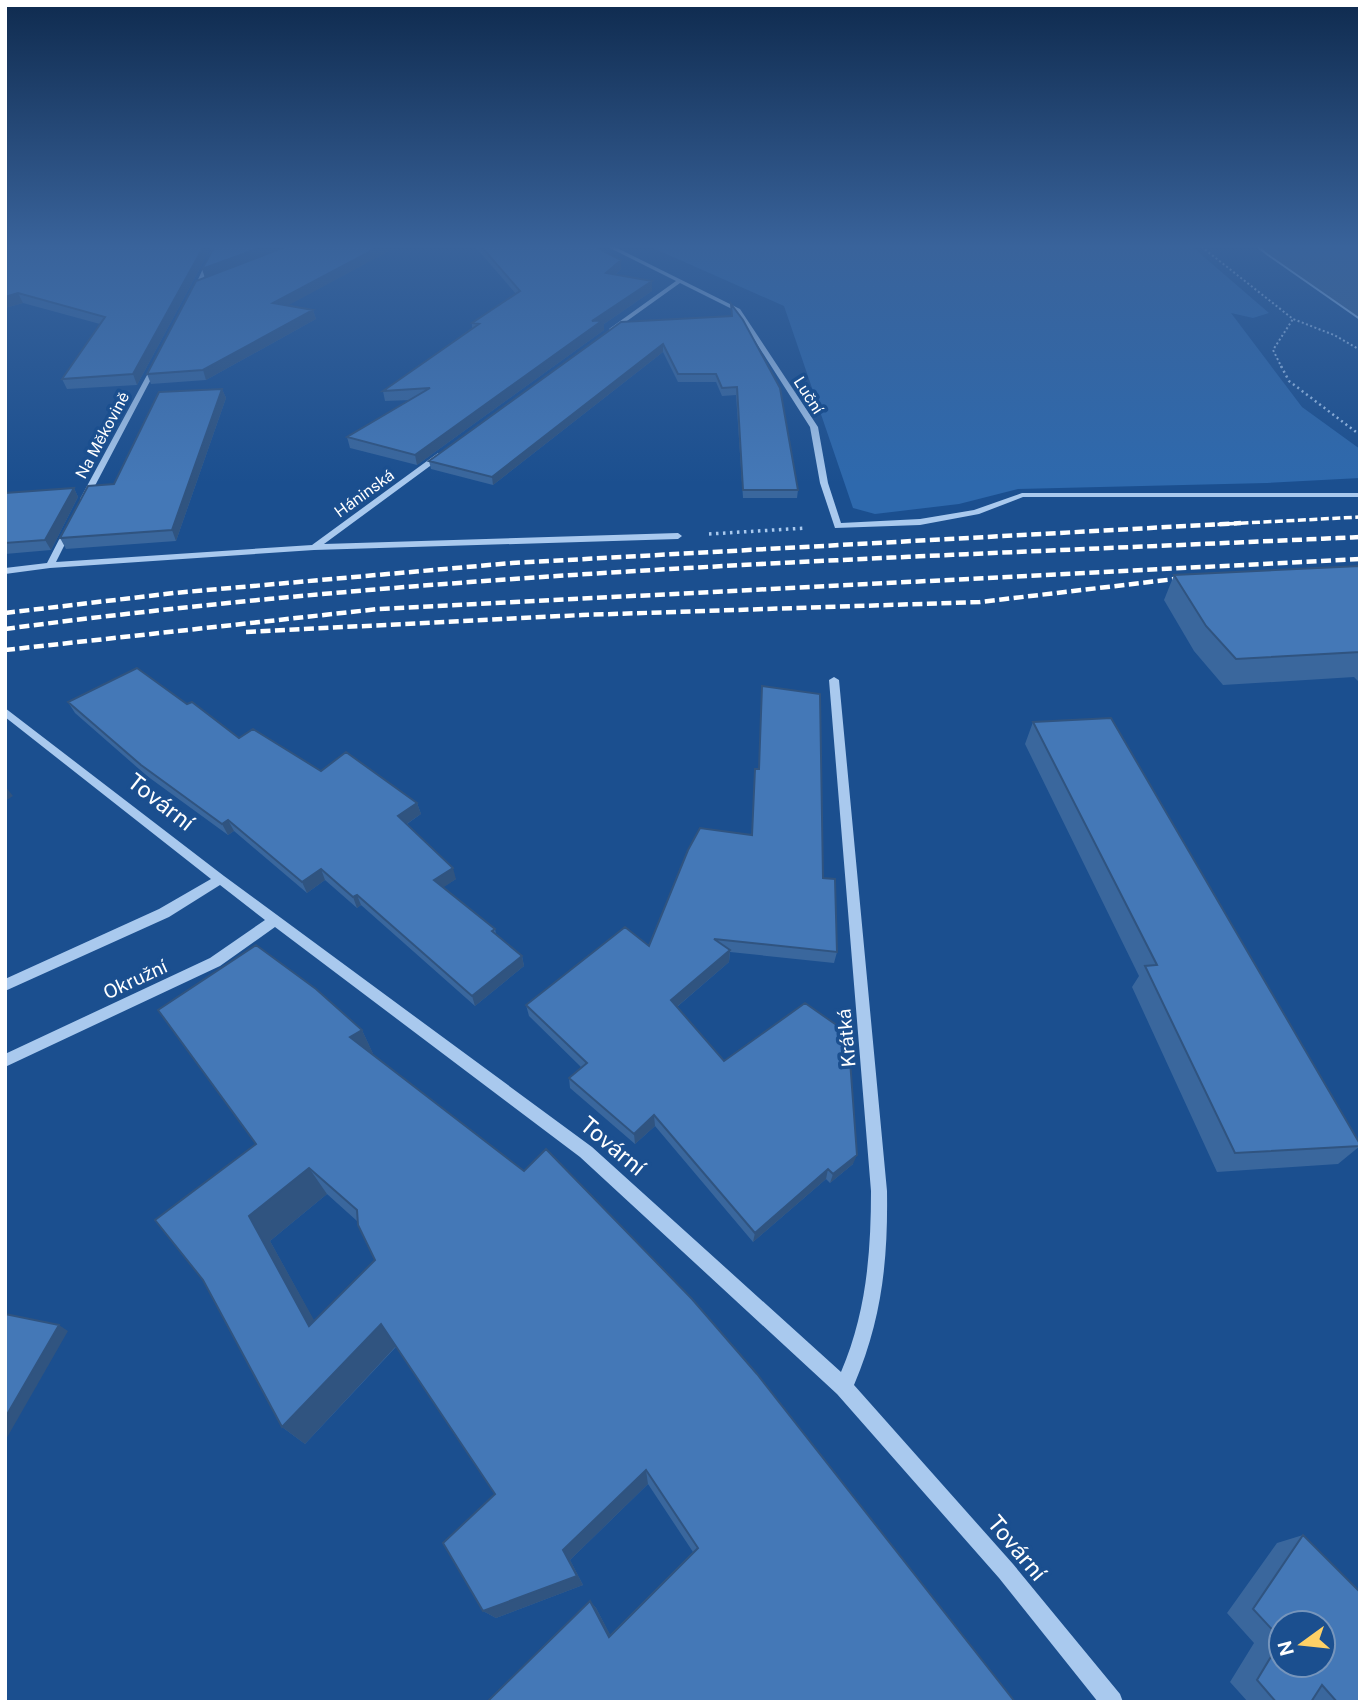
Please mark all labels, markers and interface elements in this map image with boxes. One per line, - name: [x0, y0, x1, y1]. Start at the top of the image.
- street label: Luční: [790, 373, 828, 418]
- street label: Na Měkovině: [72, 389, 133, 482]
- street label: Háninská: [331, 465, 398, 521]
- street label: Tovární: [123, 767, 200, 836]
- street label: Okružní: [100, 955, 171, 1003]
- street label: Krátká: [832, 1008, 860, 1068]
- street label: Tovární: [575, 1111, 652, 1181]
- street label: Tovární: [982, 1510, 1053, 1586]
- north arrow: [1267, 1609, 1337, 1679]
- text: N: [1273, 1638, 1298, 1658]

